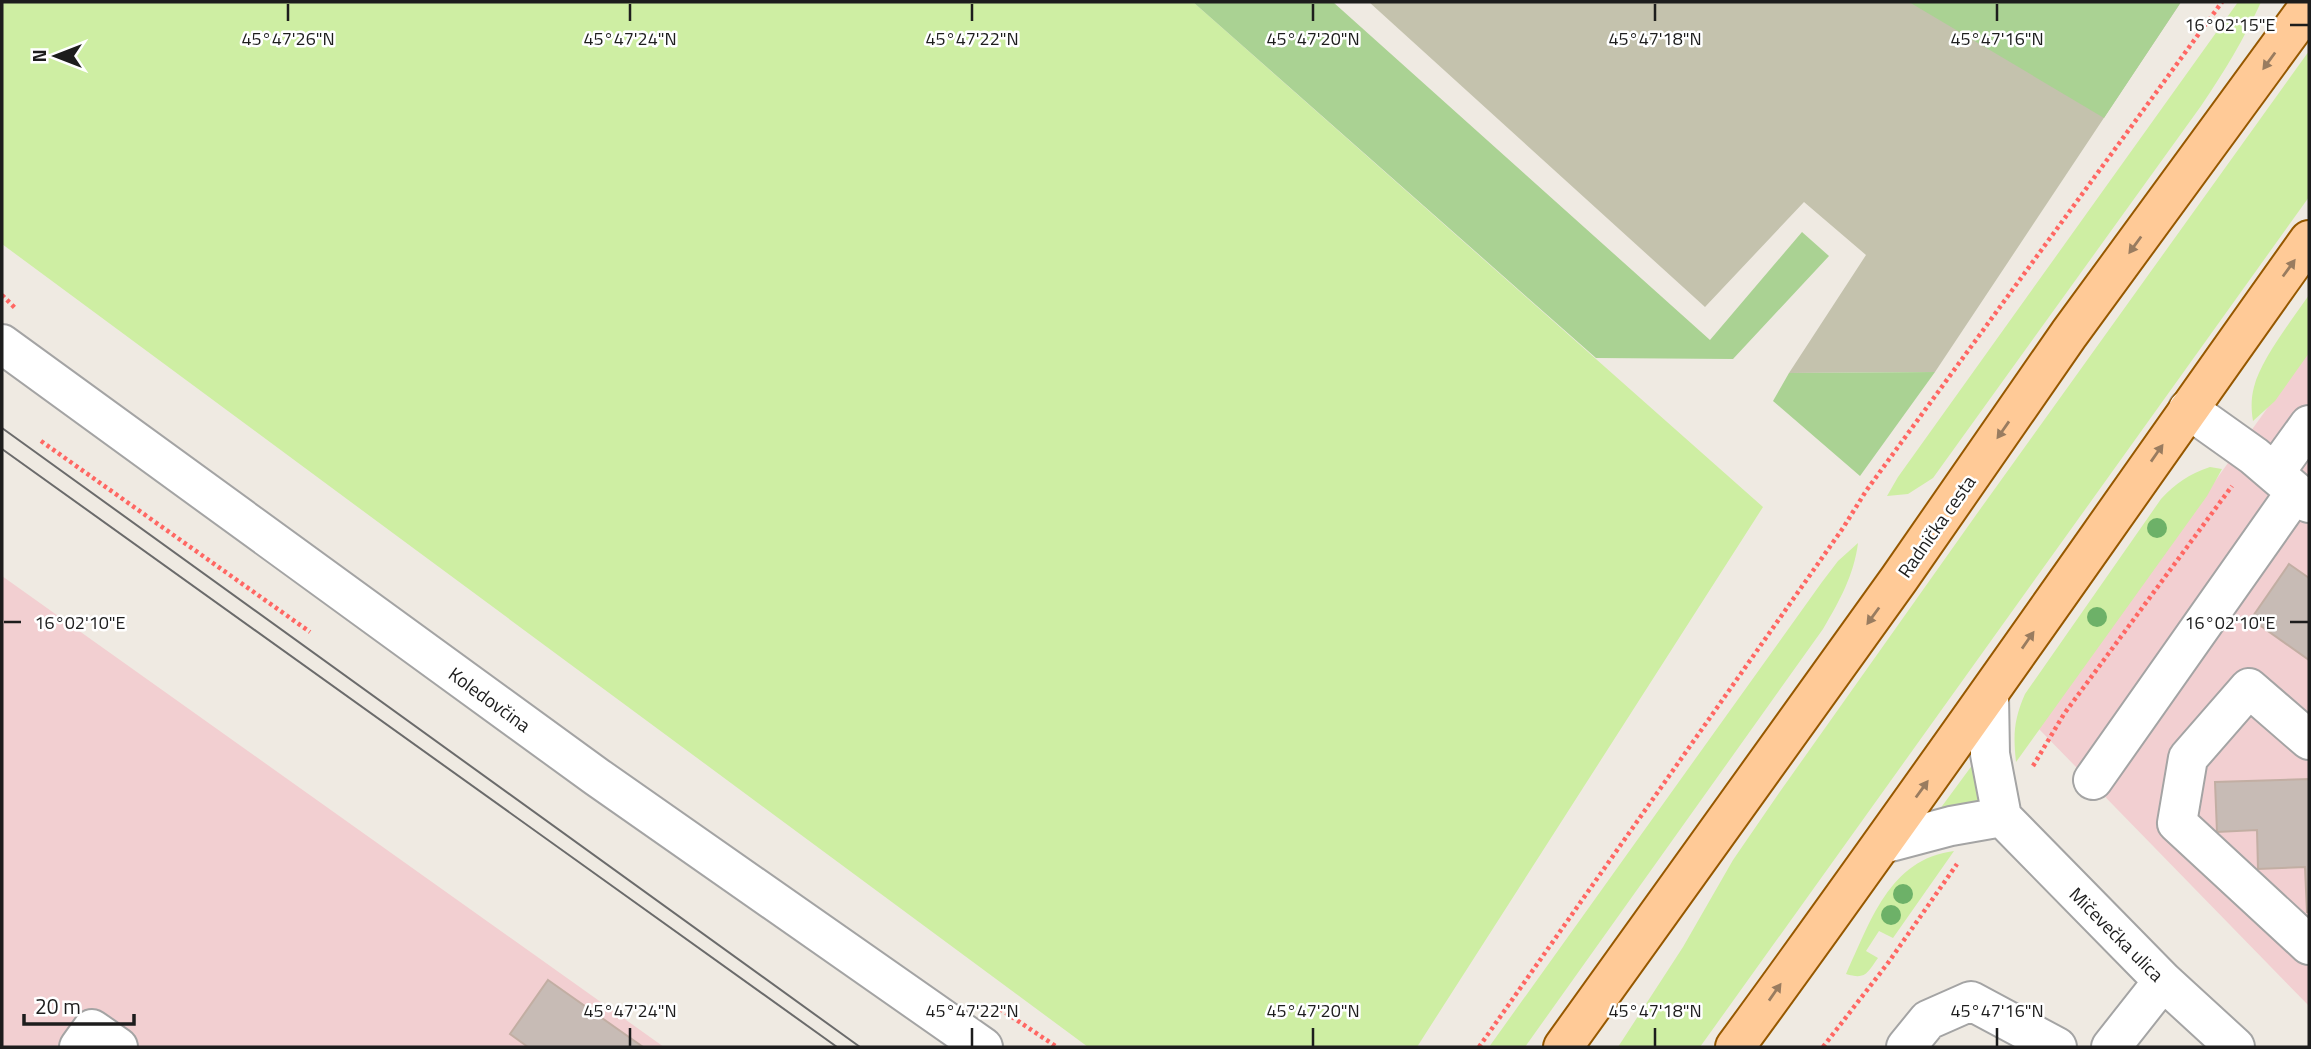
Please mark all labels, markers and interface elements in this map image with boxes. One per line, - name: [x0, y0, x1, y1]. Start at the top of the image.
- text: 16°02'15"E: [2185, 11, 2276, 38]
- north arrow: [21, 21, 91, 91]
- text: 45°47'26"N: [241, 25, 335, 52]
- text: 45°47'24"N: [583, 25, 677, 52]
- text: 45°47'22"N: [925, 25, 1019, 52]
- text: 45°47'20"N: [1266, 25, 1360, 52]
- text: 45°47'18"N: [1608, 25, 1702, 52]
- text: 45°47'16"N: [1950, 25, 2044, 52]
- text: N: [24, 49, 53, 63]
- one-way arrow: [2262, 52, 2276, 70]
- one-way arrow: [2128, 235, 2142, 254]
- one-way arrow: [2282, 259, 2296, 277]
- one-way arrow: [1996, 421, 2010, 439]
- one-way arrow: [2150, 444, 2164, 462]
- street label: Radnička cesta: [1890, 468, 1982, 583]
- one-way arrow: [1866, 607, 1880, 625]
- text: 16°02'10"E: [35, 609, 126, 636]
- text: 16°02'10"E: [2185, 609, 2276, 636]
- one-way arrow: [2021, 631, 2035, 649]
- street label: Koledovčina: [443, 659, 538, 739]
- one-way arrow: [1915, 780, 1929, 798]
- street label: Mičevečka ulica: [2063, 880, 2171, 988]
- scale bar: [24, 982, 135, 1026]
- one-way arrow: [1768, 983, 1782, 1001]
- text: 20 m: [35, 990, 81, 1022]
- text: 45°47'24"N: [583, 997, 677, 1024]
- text: 45°47'22"N: [925, 997, 1019, 1024]
- text: 45°47'20"N: [1266, 997, 1360, 1024]
- text: 45°47'18"N: [1608, 997, 1702, 1024]
- text: 45°47'16"N: [1950, 997, 2044, 1024]

